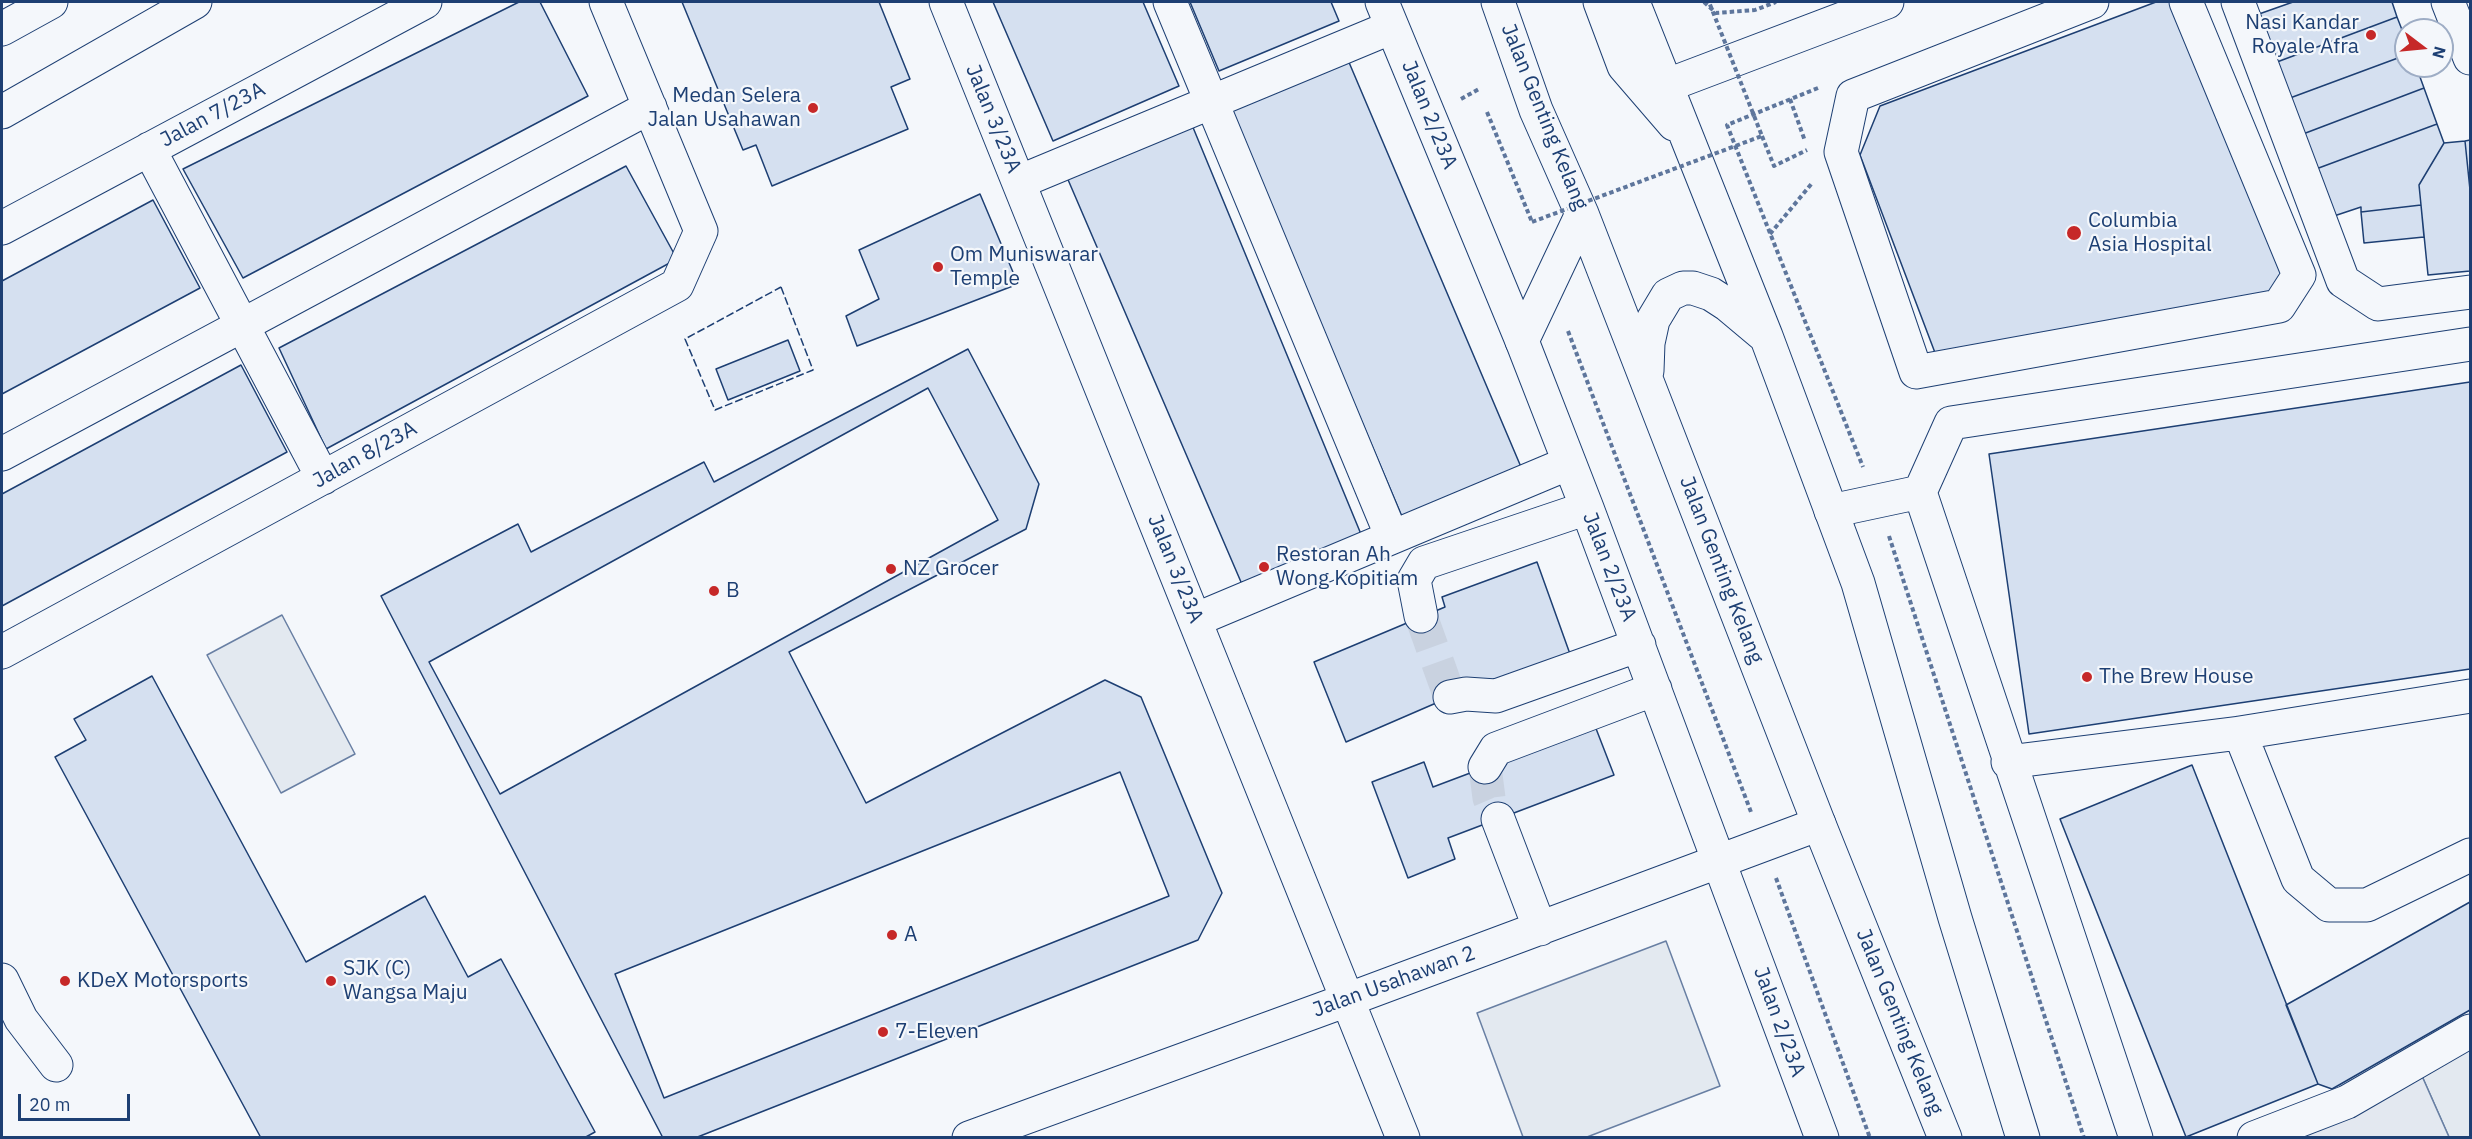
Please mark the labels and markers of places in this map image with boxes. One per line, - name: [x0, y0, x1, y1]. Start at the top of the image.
- place label: Nasi Kandar Royale Afra: [2245, 10, 2359, 60]
- marker: Nasi Kandar Royale Afra: [2364, 28, 2378, 42]
- place label: Medan Selera Jalan Usahawan: [647, 83, 801, 133]
- marker: Medan Selera Jalan Usahawan: [806, 101, 820, 115]
- place label: Columbia Asia Hospital: [2088, 208, 2212, 258]
- marker: Columbia Asia Hospital: [2065, 224, 2083, 242]
- place label: Om Muniswarar Temple: [950, 242, 1098, 292]
- marker: Om Muniswarar Temple: [931, 260, 945, 274]
- place label: Restoran Ah Wong Kopitiam: [1276, 542, 1418, 592]
- place label: NZ Grocer: [903, 556, 999, 582]
- marker: Restoran Ah Wong Kopitiam: [1257, 560, 1271, 574]
- marker: NZ Grocer: [884, 562, 898, 576]
- place label: B: [726, 578, 740, 604]
- marker: B: [707, 584, 721, 598]
- place label: The Brew House: [2099, 664, 2254, 690]
- marker: The Brew House: [2080, 670, 2094, 684]
- place label: A: [904, 922, 917, 948]
- marker: A: [885, 928, 899, 942]
- place label: SJK (C) Wangsa Maju: [343, 956, 468, 1006]
- place label: KDeX Motorsports: [77, 968, 249, 994]
- marker: KDeX Motorsports: [58, 974, 72, 988]
- marker: SJK (C) Wangsa Maju: [324, 974, 338, 988]
- place label: 7-Eleven: [895, 1019, 979, 1045]
- marker: 7-Eleven: [876, 1025, 890, 1039]

